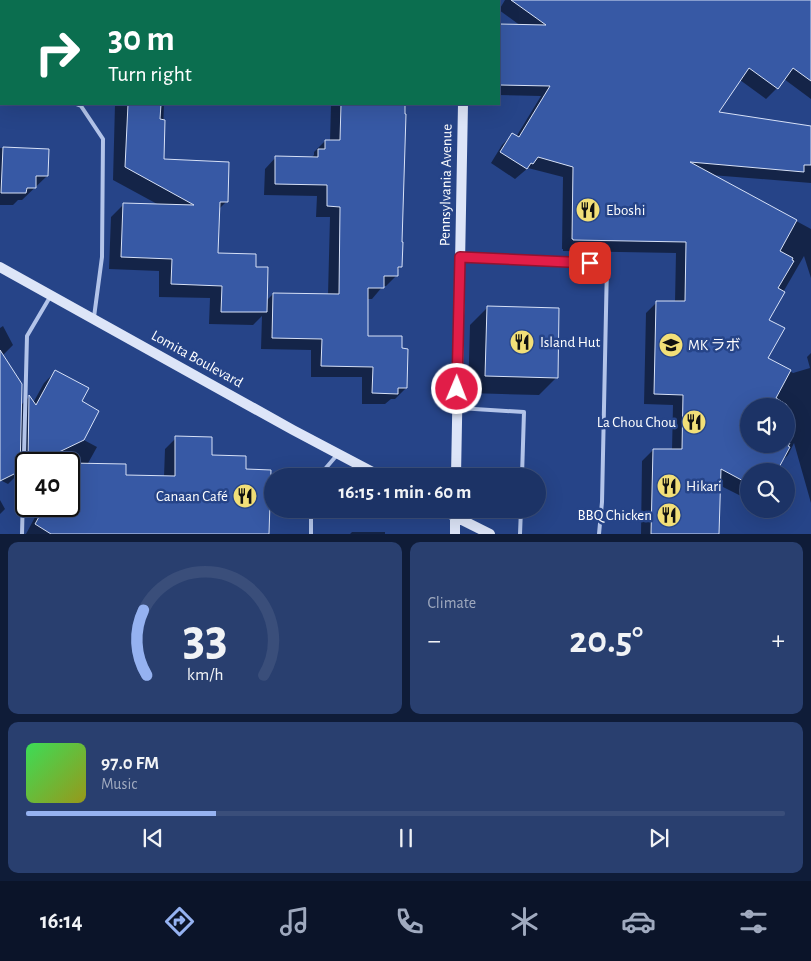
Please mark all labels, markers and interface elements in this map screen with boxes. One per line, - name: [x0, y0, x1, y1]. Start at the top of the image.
- icon: right: [25, 20, 90, 85]
- text: 30 m: [108, 22, 175, 57]
- text: Turn right: [108, 63, 192, 85]
- street label: Pennsylvania Avenue: [437, 124, 455, 246]
- restaurant icon: Eboshi: [575, 197, 601, 223]
- place label: Eboshi: [606, 203, 645, 218]
- pin: [569, 242, 611, 284]
- icon: arrive: [576, 249, 604, 277]
- street label: Lomita Boulevard: [149, 328, 245, 390]
- restaurant icon: Island Hut: [509, 329, 535, 355]
- school or university icon: MK ラボ: [658, 332, 684, 358]
- place label: Island Hut: [540, 335, 601, 350]
- place label: MK ラボ: [688, 337, 741, 353]
- position arrow: [430, 362, 482, 414]
- map controls: [740, 398, 795, 518]
- button: sound: [740, 398, 795, 453]
- restaurant icon: La Chou Chou: [681, 409, 707, 435]
- place label: La Chou Chou: [597, 415, 676, 430]
- speed limit sign: 40: [15, 452, 80, 517]
- button: search: [740, 463, 795, 518]
- restaurant icon: Hikari: [656, 473, 682, 499]
- place label: Hikari: [686, 479, 722, 494]
- restaurant icon: Canaan Café: [232, 483, 258, 509]
- text: 16:15 · 1 min · 60 m: [339, 483, 471, 502]
- place label: Canaan Café: [156, 489, 228, 504]
- restaurant icon: BBQ Chicken: [656, 502, 682, 528]
- place label: BBQ Chicken: [578, 508, 652, 523]
- text: Climate: [428, 595, 476, 611]
- text: 33: [182, 612, 227, 664]
- text: 20.5°: [569, 622, 643, 660]
- text: −: [428, 627, 441, 655]
- text: +: [772, 627, 785, 655]
- text: km/h: [186, 666, 223, 684]
- text: 97.0 FM: [101, 754, 159, 773]
- text: Music: [101, 776, 137, 792]
- icon: previous: [139, 824, 167, 852]
- icon: pause: [392, 824, 420, 852]
- icon: next: [645, 824, 673, 852]
- icon: directions: [162, 904, 197, 939]
- icon: music: [277, 904, 312, 939]
- icon: phone: [392, 904, 427, 939]
- icon: climate: [507, 904, 542, 939]
- icon: car: [621, 904, 656, 939]
- icon: filters: [736, 904, 771, 939]
- text: 16:14: [40, 910, 82, 932]

